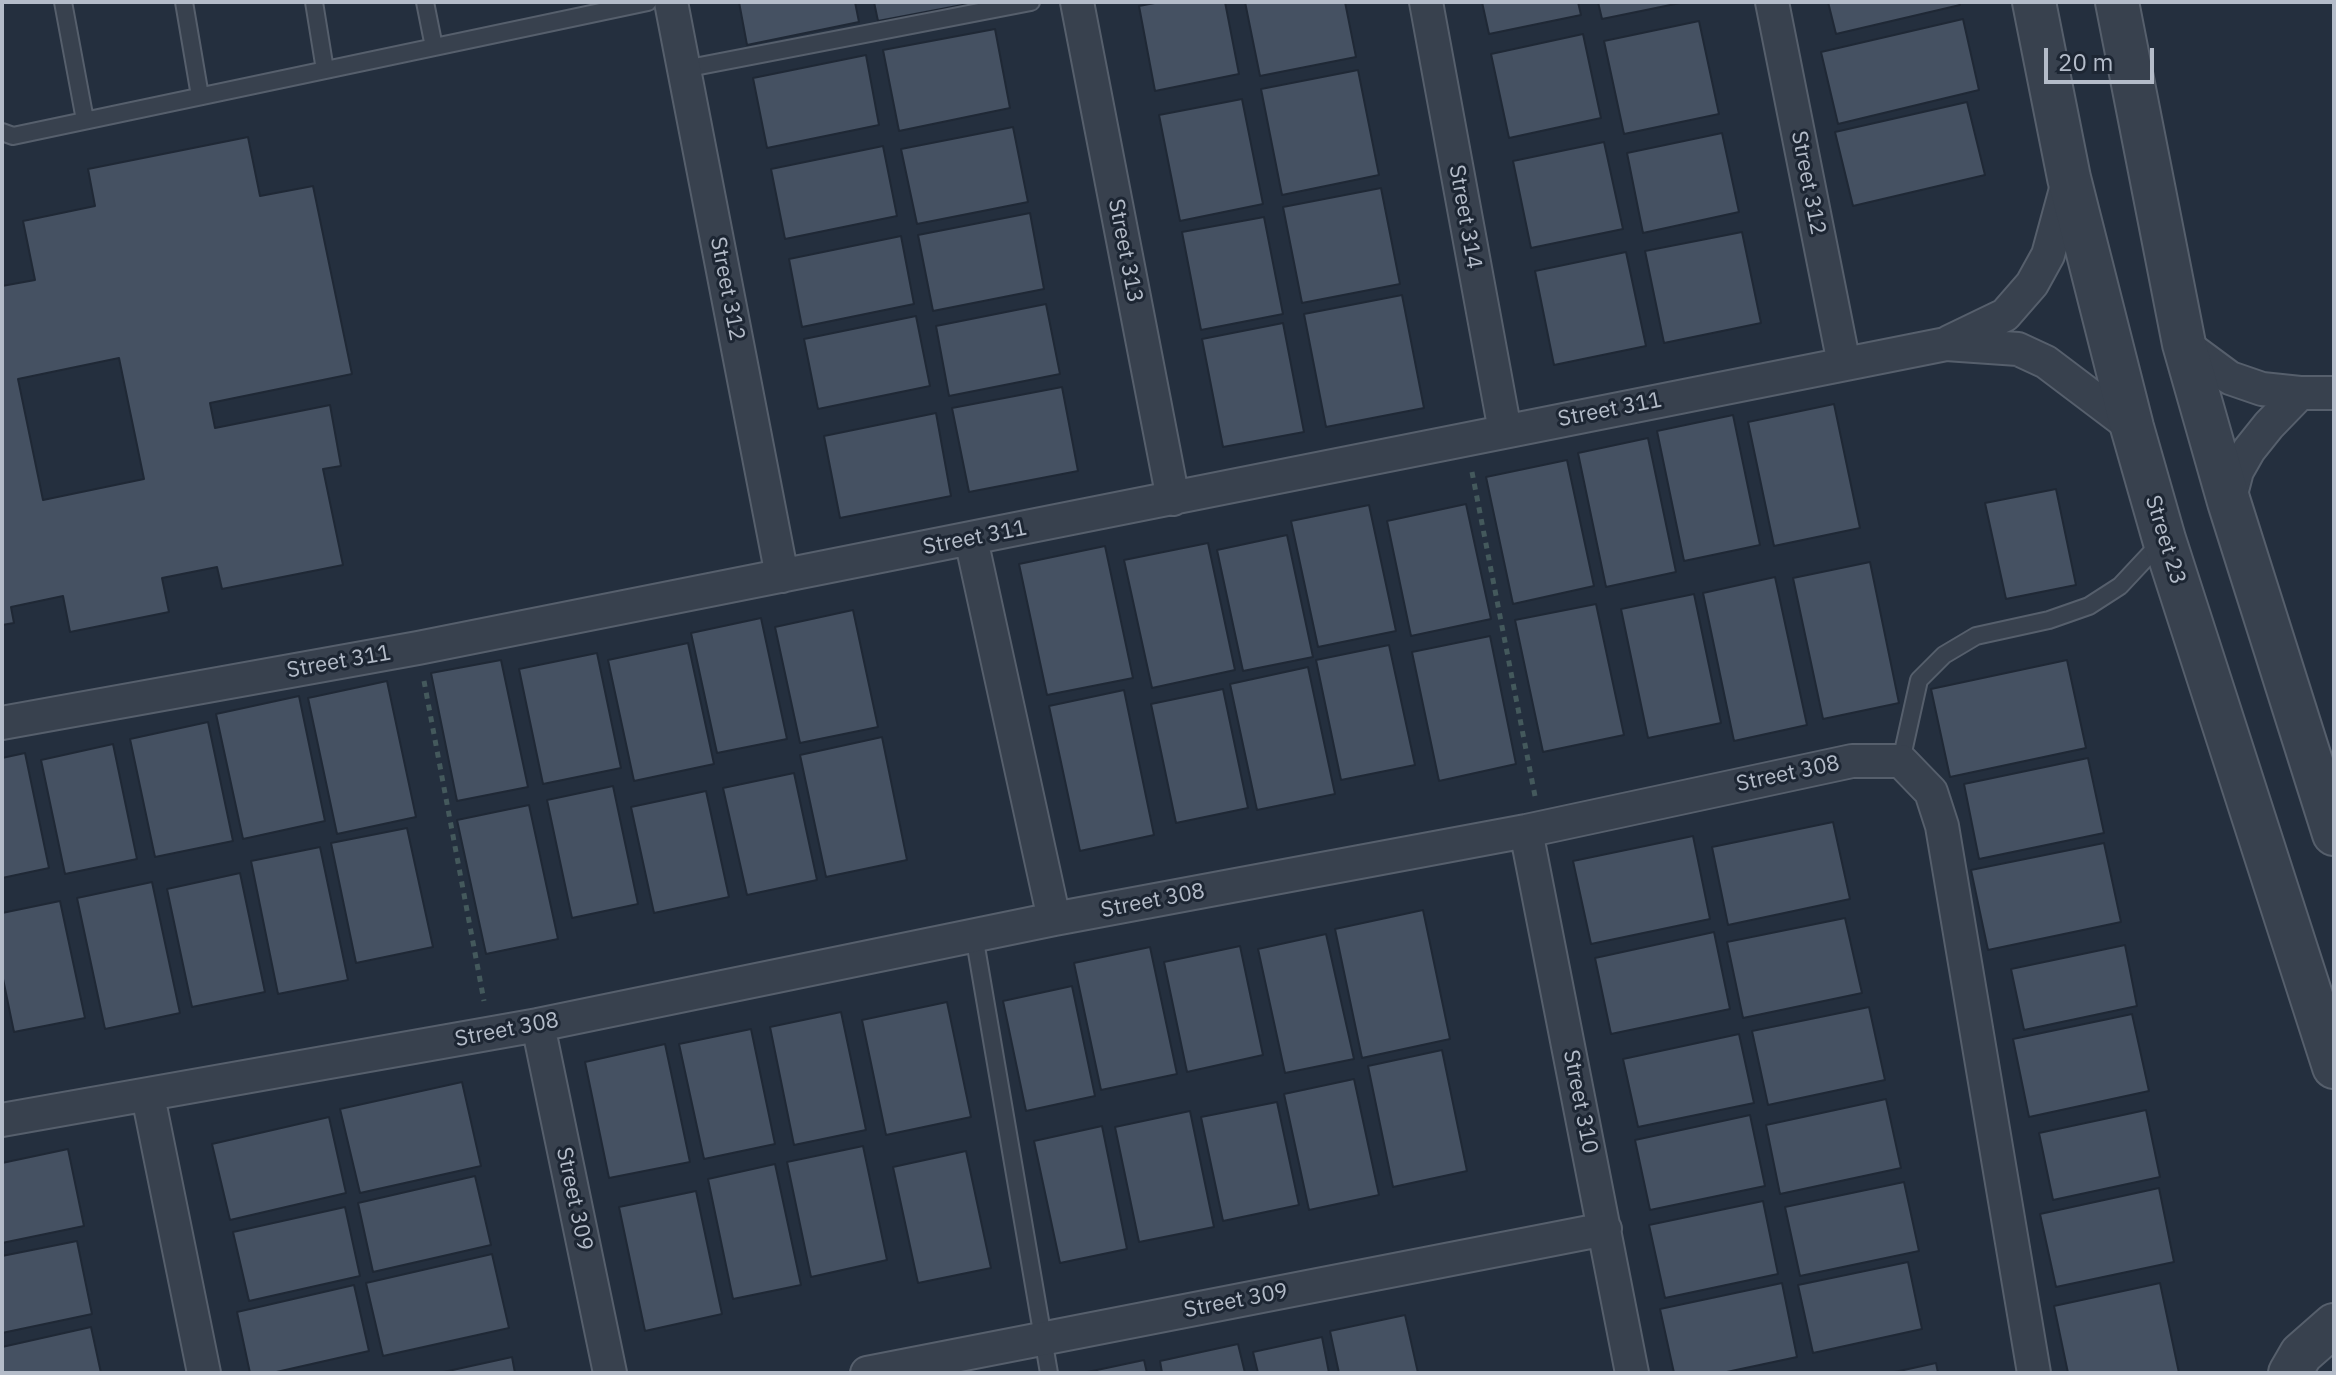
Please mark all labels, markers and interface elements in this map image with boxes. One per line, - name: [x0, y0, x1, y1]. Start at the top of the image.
- scale bar: [2048, 32, 2158, 82]
- text: 20 m: [2058, 46, 2113, 78]
- street label: Street 312: [1785, 129, 1831, 237]
- street label: Street 314: [1443, 163, 1487, 271]
- street label: Street 313: [1102, 197, 1148, 305]
- street label: Street 312: [704, 235, 750, 343]
- street label: Street 311: [1556, 387, 1664, 433]
- street label: Street 23: [2139, 492, 2191, 588]
- street label: Street 311: [921, 515, 1029, 561]
- street label: Street 311: [285, 640, 393, 684]
- street label: Street 308: [1734, 750, 1842, 798]
- street label: Street 308: [1099, 878, 1207, 924]
- street label: Street 308: [453, 1007, 561, 1053]
- street label: Street 310: [1557, 1048, 1603, 1156]
- street label: Street 309: [550, 1145, 598, 1253]
- street label: Street 309: [1182, 1278, 1290, 1324]

